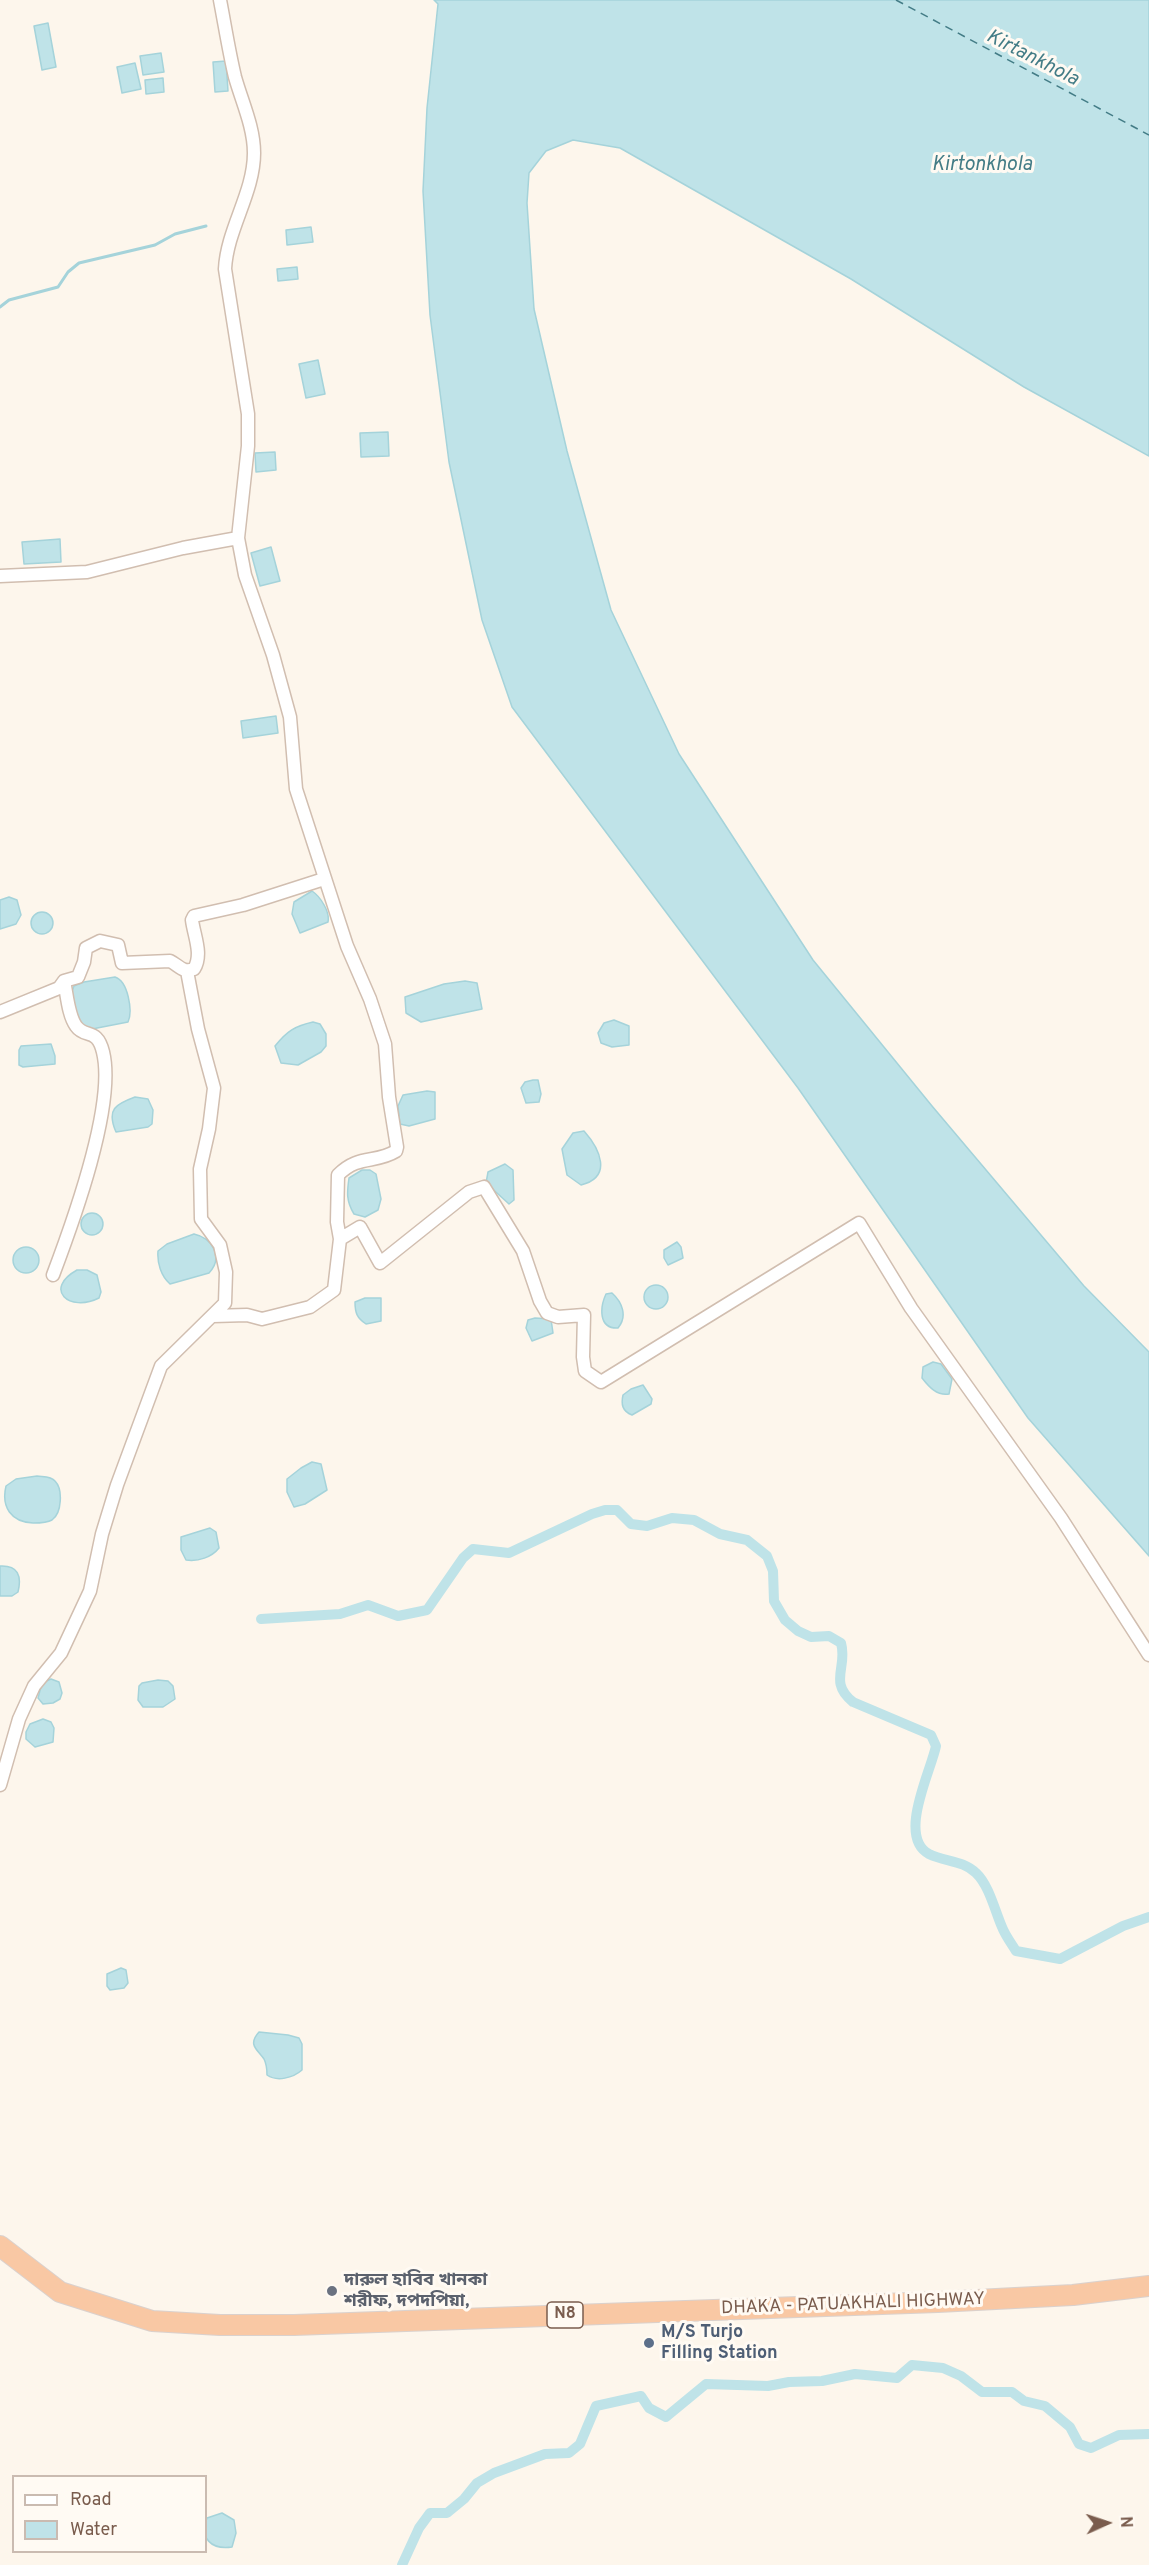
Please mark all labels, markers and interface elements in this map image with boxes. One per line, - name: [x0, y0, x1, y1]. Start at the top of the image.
- water label: Kirtankhola: [982, 25, 1082, 93]
- water label: Kirtonkhola: [932, 154, 1032, 178]
- place label: দারুল হাবিব খানকা শরীফ, দপদপিয়া,: [344, 2270, 487, 2312]
- marker: দারুল হাবিব খানকা শরীফ, দপদপিয়া,: [325, 2284, 339, 2298]
- street label: DHAKA - PATUAKHALI HIGHWAY: [721, 2290, 985, 2320]
- road number: N8: [547, 2302, 583, 2328]
- place label: M/S Turjo Filling Station: [661, 2322, 778, 2364]
- marker: M/S Turjo Filling Station: [642, 2336, 656, 2350]
- legend: [12, 2475, 207, 2553]
- text: Road: [70, 2489, 112, 2512]
- north arrow: [1077, 2493, 1137, 2553]
- text: N: [1115, 2516, 1135, 2528]
- text: Water: [70, 2519, 117, 2542]

